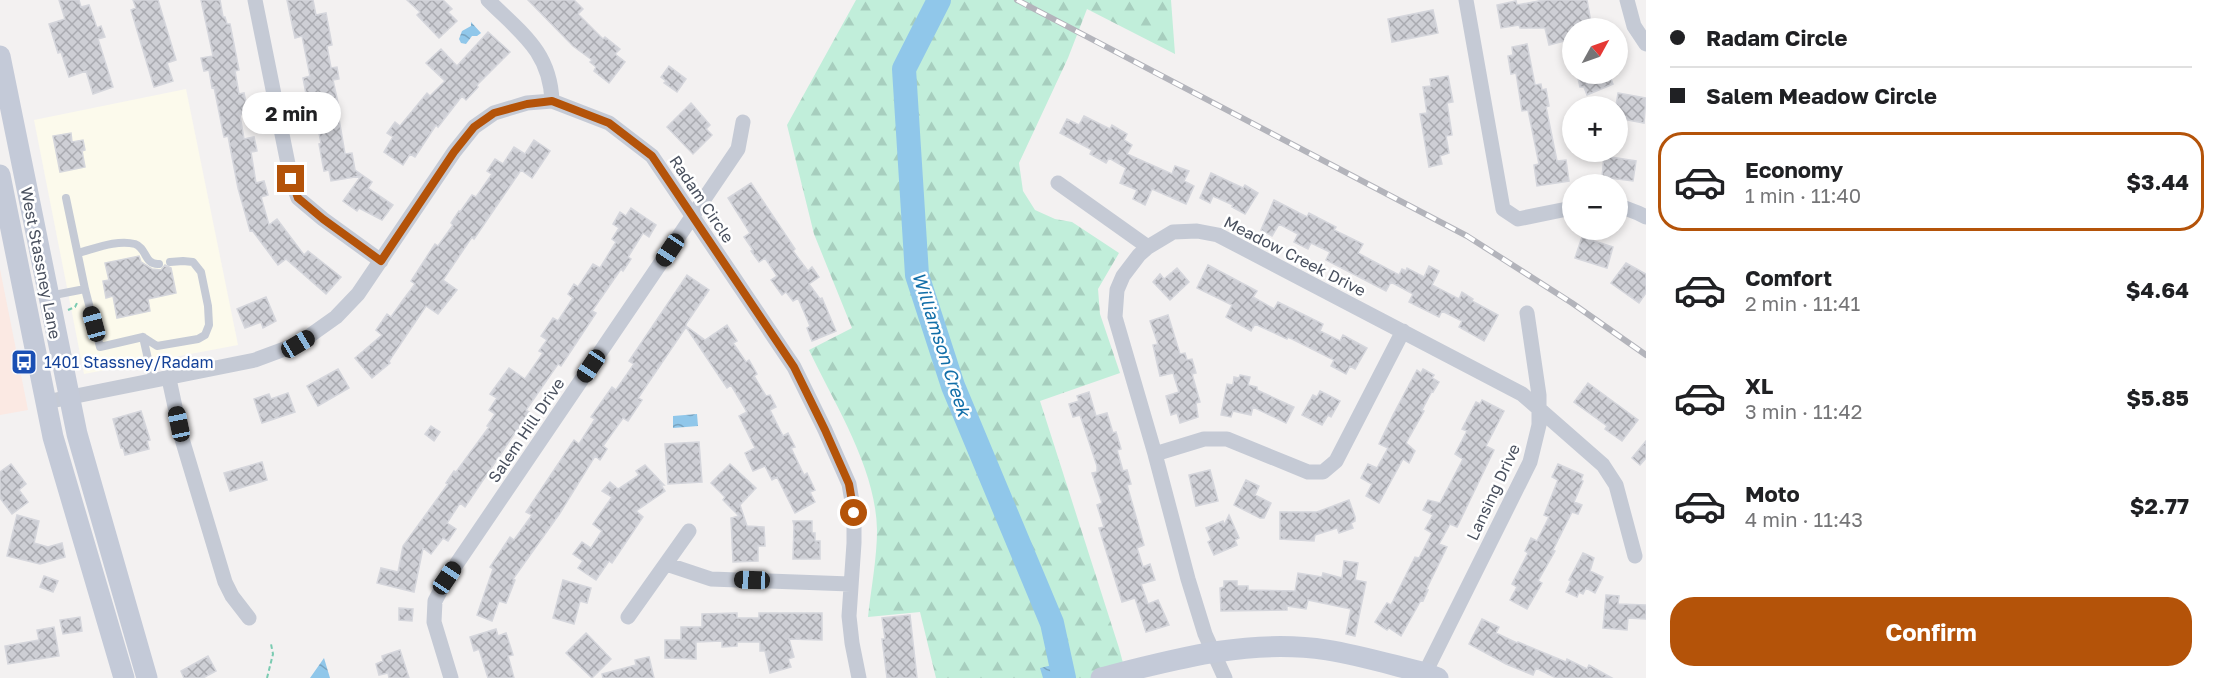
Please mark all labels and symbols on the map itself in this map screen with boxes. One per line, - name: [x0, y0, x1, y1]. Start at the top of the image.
- north arrow: [1562, 18, 1628, 84]
- callout: 2 min: [242, 92, 340, 134]
- street label: Radam Circle: [665, 152, 739, 246]
- route end: [277, 165, 304, 192]
- street label: West Stassney Lane: [16, 185, 66, 341]
- street label: Meadow Creek Drive: [1221, 212, 1369, 300]
- car: [652, 230, 688, 270]
- water label: Williamson Creek: [908, 269, 976, 421]
- car: [81, 304, 107, 344]
- car: [278, 327, 318, 361]
- car: [573, 346, 609, 386]
- bus stop icon: 1401 Stassney/Radam: [9, 347, 39, 377]
- place label: 1401 Stassney/Radam: [44, 352, 214, 372]
- street label: Salem Hill Drive: [484, 374, 568, 486]
- car: [166, 405, 192, 443]
- street label: Lansing Drive: [1462, 441, 1524, 543]
- route start: [840, 499, 867, 526]
- car: [429, 558, 465, 598]
- car: [734, 570, 770, 590]

